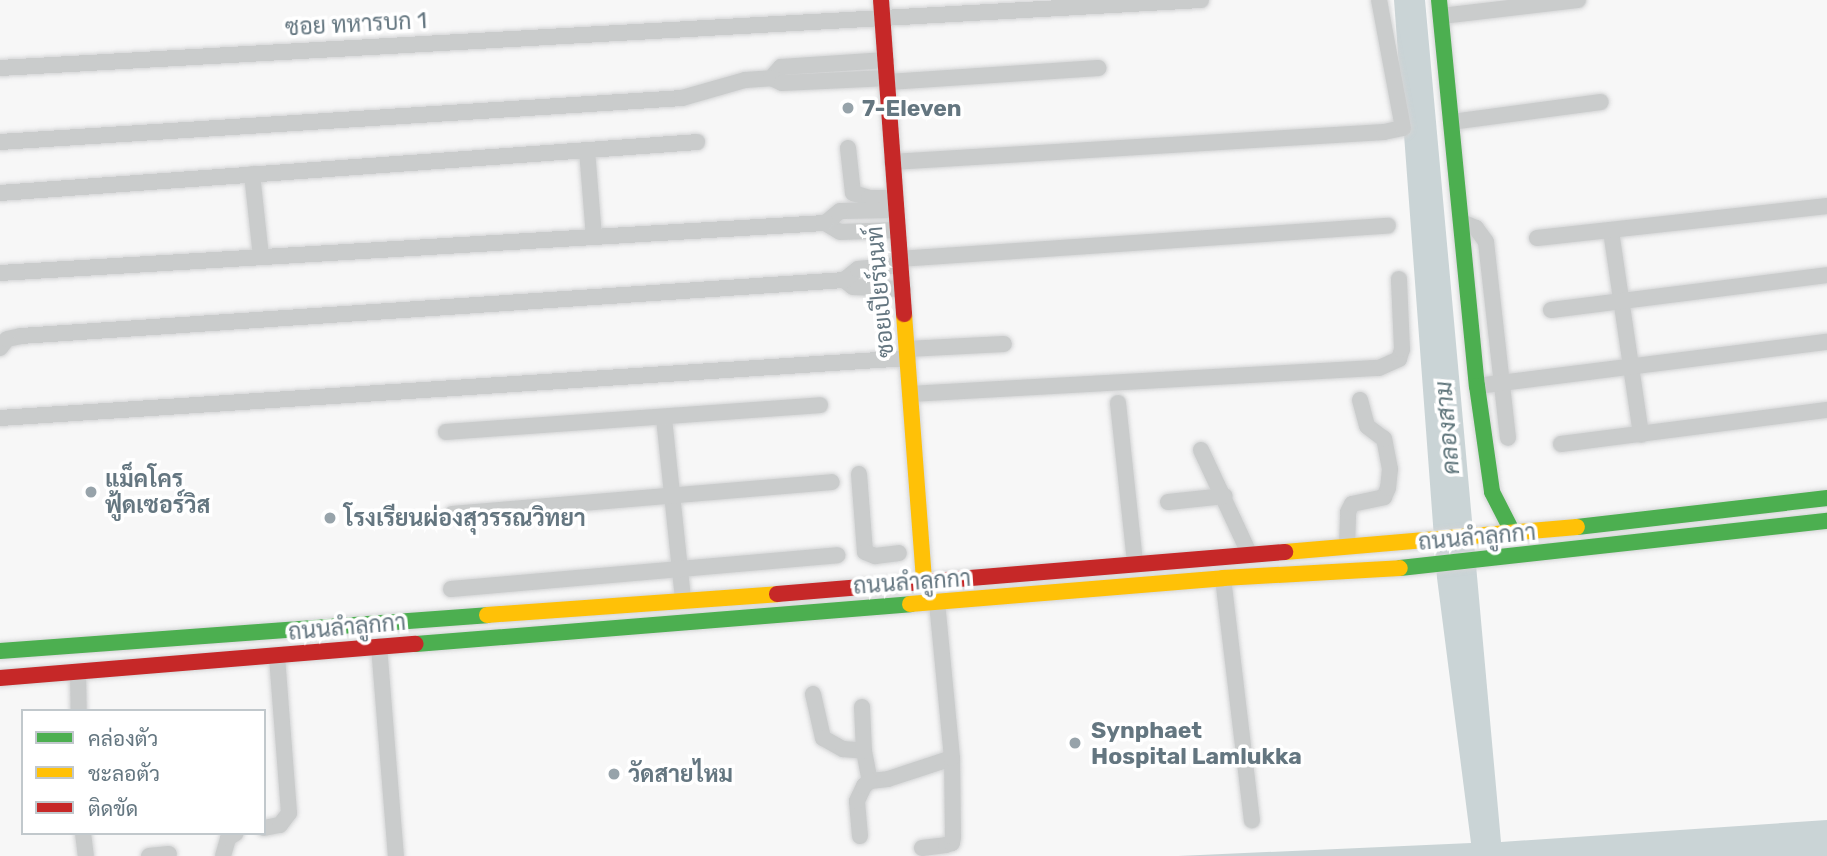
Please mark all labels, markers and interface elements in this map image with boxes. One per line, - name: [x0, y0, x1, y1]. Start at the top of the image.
- street label: ซอย ทหารบก 1: [284, 7, 428, 41]
- place label: 7-Eleven: [862, 94, 962, 122]
- marker: 7-Eleven: [840, 100, 856, 116]
- street label: ซอยเปียร์นนท์: [861, 225, 899, 359]
- water label: คลองสาม: [1430, 380, 1466, 476]
- place label: แม็คโคร ฟู้ดเซอร์วิส: [105, 465, 210, 519]
- marker: แม็คโคร ฟู้ดเซอร์วิส: [83, 484, 99, 500]
- place label: โรงเรียนผ่องสุวรรณวิทยา: [344, 504, 586, 532]
- marker: โรงเรียนผ่องสุวรรณวิทยา: [322, 510, 338, 526]
- street label: ถนนลำลูกกา: [1417, 518, 1537, 556]
- street label: ถนนลำลูกกา: [852, 564, 972, 600]
- street label: ถนนลำลูกกา: [287, 608, 407, 646]
- legend: [21, 709, 266, 835]
- place label: Synphaet Hospital Lamlukka: [1091, 716, 1302, 770]
- text: คล่องตัว: [88, 726, 158, 751]
- marker: Synphaet Hospital Lamlukka: [1065, 733, 1085, 753]
- place label: วัดสายไหม: [628, 760, 733, 788]
- text: ชะลอตัว: [88, 761, 160, 786]
- marker: วัดสายไหม: [606, 766, 622, 782]
- text: ติดขัด: [88, 796, 138, 821]

